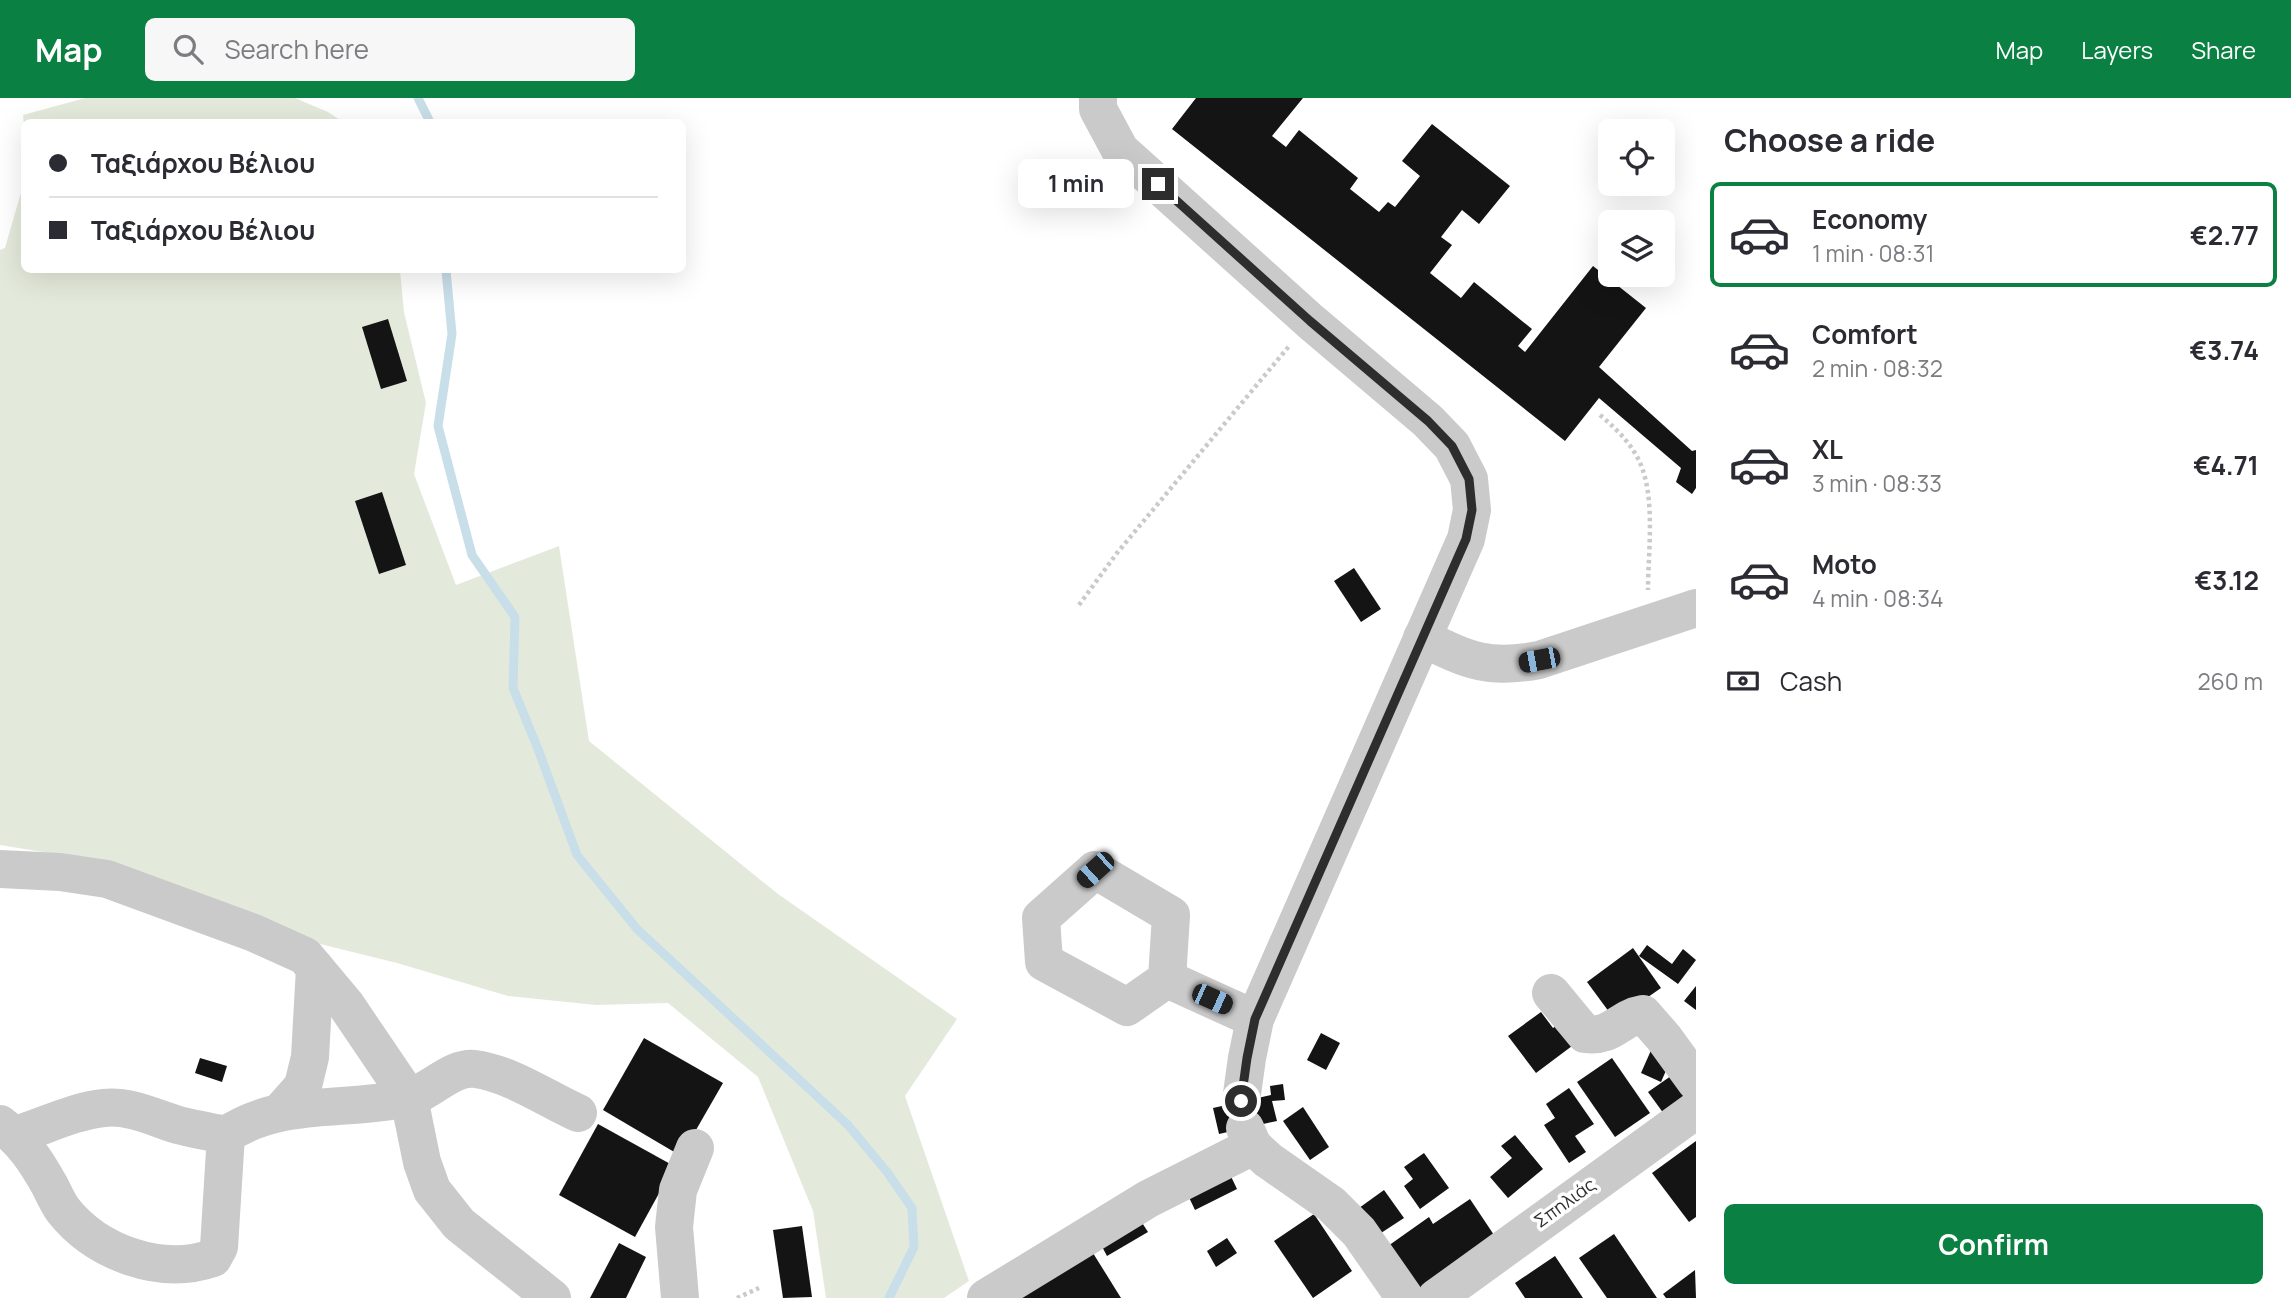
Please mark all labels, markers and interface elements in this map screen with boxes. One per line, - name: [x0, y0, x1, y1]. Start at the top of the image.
- search box: [145, 18, 635, 81]
- text: Map: [35, 27, 103, 72]
- icon: search: [169, 30, 207, 68]
- text: Search here: [225, 31, 369, 67]
- text: Map: [1996, 33, 2043, 66]
- text: Layers: [2081, 33, 2153, 66]
- text: Share: [2191, 33, 2256, 66]
- text: Choose a ride: [1724, 118, 1935, 162]
- map controls: [1598, 119, 1675, 287]
- button: locate: [1598, 119, 1675, 196]
- text: Ταξιάρχου Βέλιου: [91, 145, 315, 181]
- callout: 1 min: [1018, 160, 1134, 208]
- text: 1 min: [1048, 167, 1104, 199]
- route end: [1142, 168, 1174, 200]
- text: Economy: [1812, 201, 1927, 237]
- icon: car: [1728, 203, 1791, 266]
- button: layers: [1598, 210, 1675, 287]
- text: Ταξιάρχου Βέλιου: [91, 212, 315, 248]
- text: €2.77: [2190, 217, 2259, 253]
- text: 1 min · 08:31: [1812, 237, 1934, 269]
- text: Comfort: [1812, 316, 1918, 352]
- icon: car: [1728, 318, 1791, 381]
- text: €3.74: [2190, 332, 2259, 368]
- text: 2 min · 08:32: [1812, 352, 1943, 384]
- text: XL: [1812, 431, 1843, 467]
- icon: car: [1728, 433, 1791, 496]
- text: €4.71: [2193, 447, 2259, 483]
- text: 3 min · 08:33: [1812, 467, 1942, 499]
- text: Moto: [1812, 546, 1877, 582]
- icon: car: [1728, 548, 1791, 611]
- text: €3.12: [2194, 562, 2259, 598]
- text: 4 min · 08:34: [1812, 582, 1944, 614]
- car: [1517, 646, 1562, 674]
- icon: cash: [1724, 662, 1762, 700]
- text: Cash: [1780, 663, 1842, 699]
- text: 260 m: [2197, 665, 2263, 697]
- car: [1073, 848, 1118, 892]
- car: [1189, 981, 1236, 1017]
- route start: [1225, 1085, 1257, 1117]
- street label: Σπηλιάς: [1529, 1172, 1600, 1233]
- button: Confirm: [1724, 1204, 2263, 1284]

